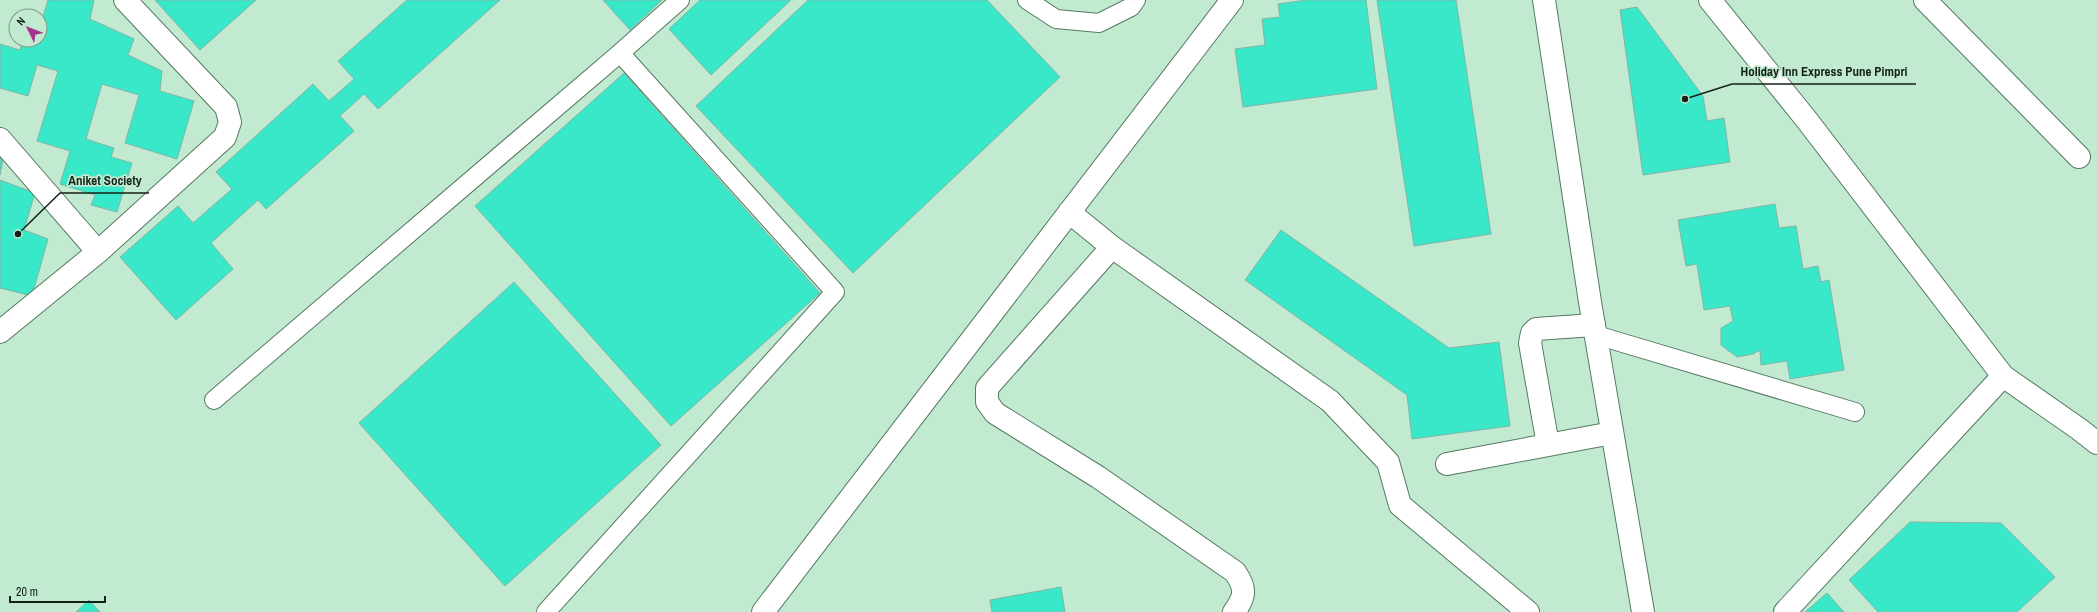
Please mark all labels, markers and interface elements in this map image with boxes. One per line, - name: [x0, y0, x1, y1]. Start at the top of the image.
- north arrow: [8, 8, 48, 48]
- text: N: [13, 14, 28, 28]
- callout: Holiday Inn Express Pune Pimpri: [1732, 59, 1916, 84]
- text: Holiday Inn Express Pune Pimpri: [1740, 63, 1908, 80]
- callout: Aniket Society: [60, 168, 149, 193]
- text: Aniket Society: [68, 172, 142, 189]
- scale bar: [10, 578, 105, 604]
- text: 20 m: [16, 584, 38, 600]

